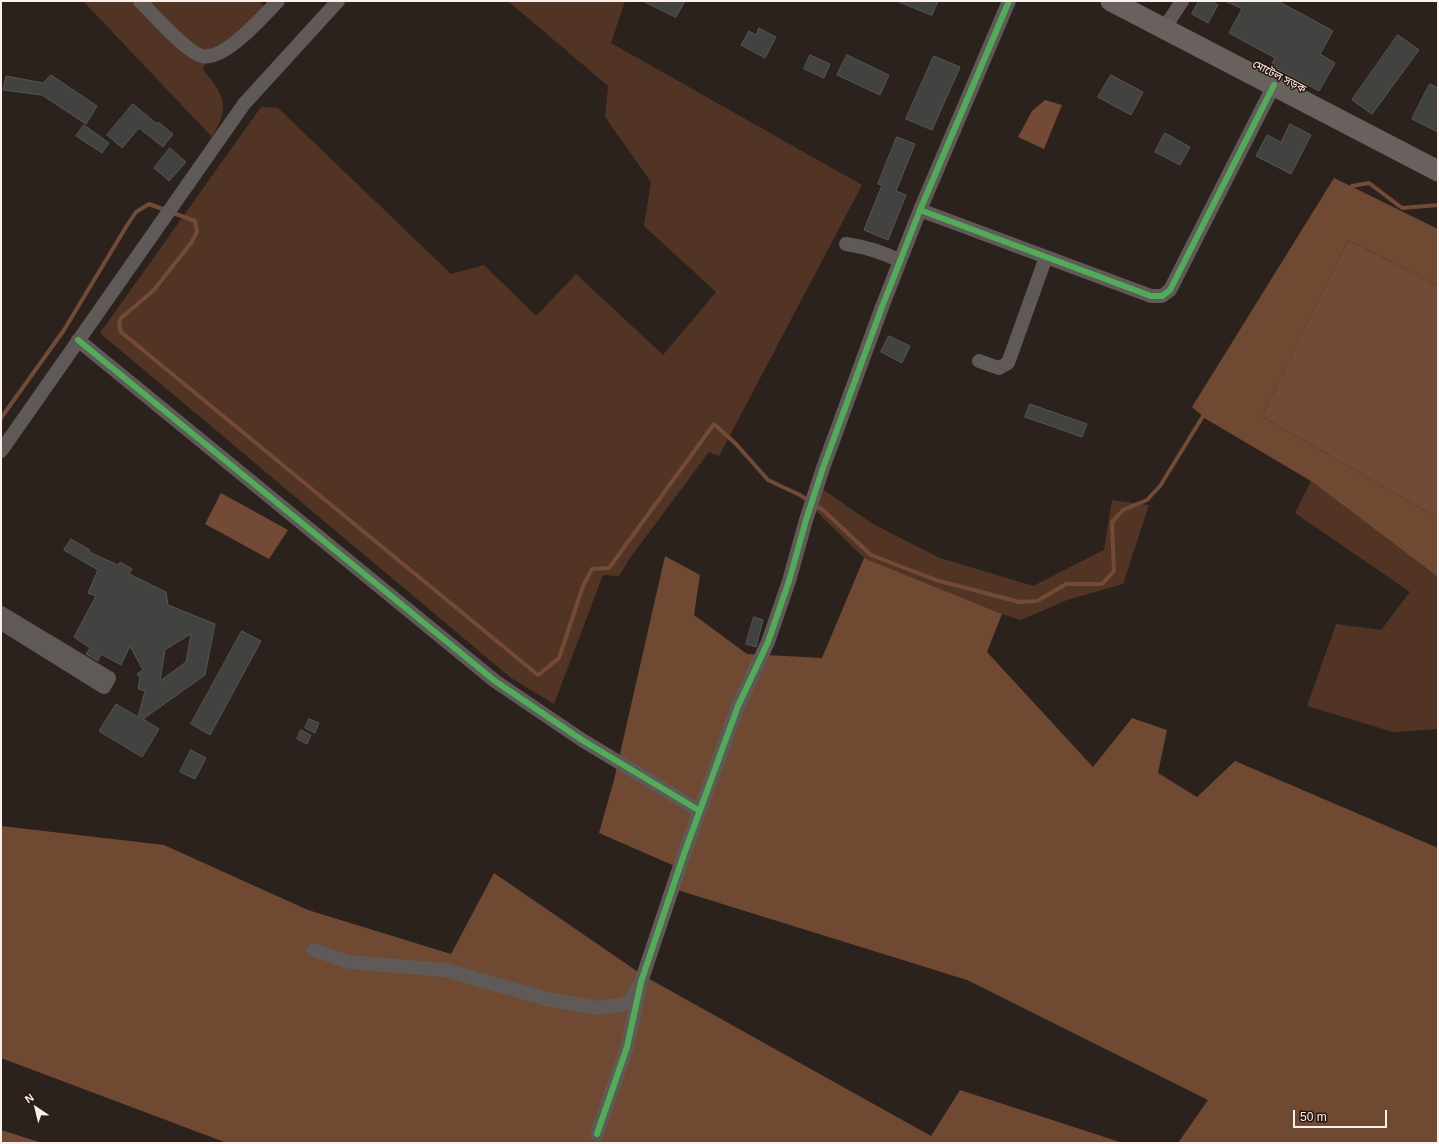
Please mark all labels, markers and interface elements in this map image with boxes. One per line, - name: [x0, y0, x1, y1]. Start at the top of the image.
- street label: মোটেল সড়ক: [1250, 58, 1308, 96]
- north arrow: [16, 1088, 56, 1128]
- text: N: [22, 1091, 36, 1105]
- scale bar: [1295, 1102, 1389, 1128]
- text: 50 m: [1300, 1110, 1327, 1124]

